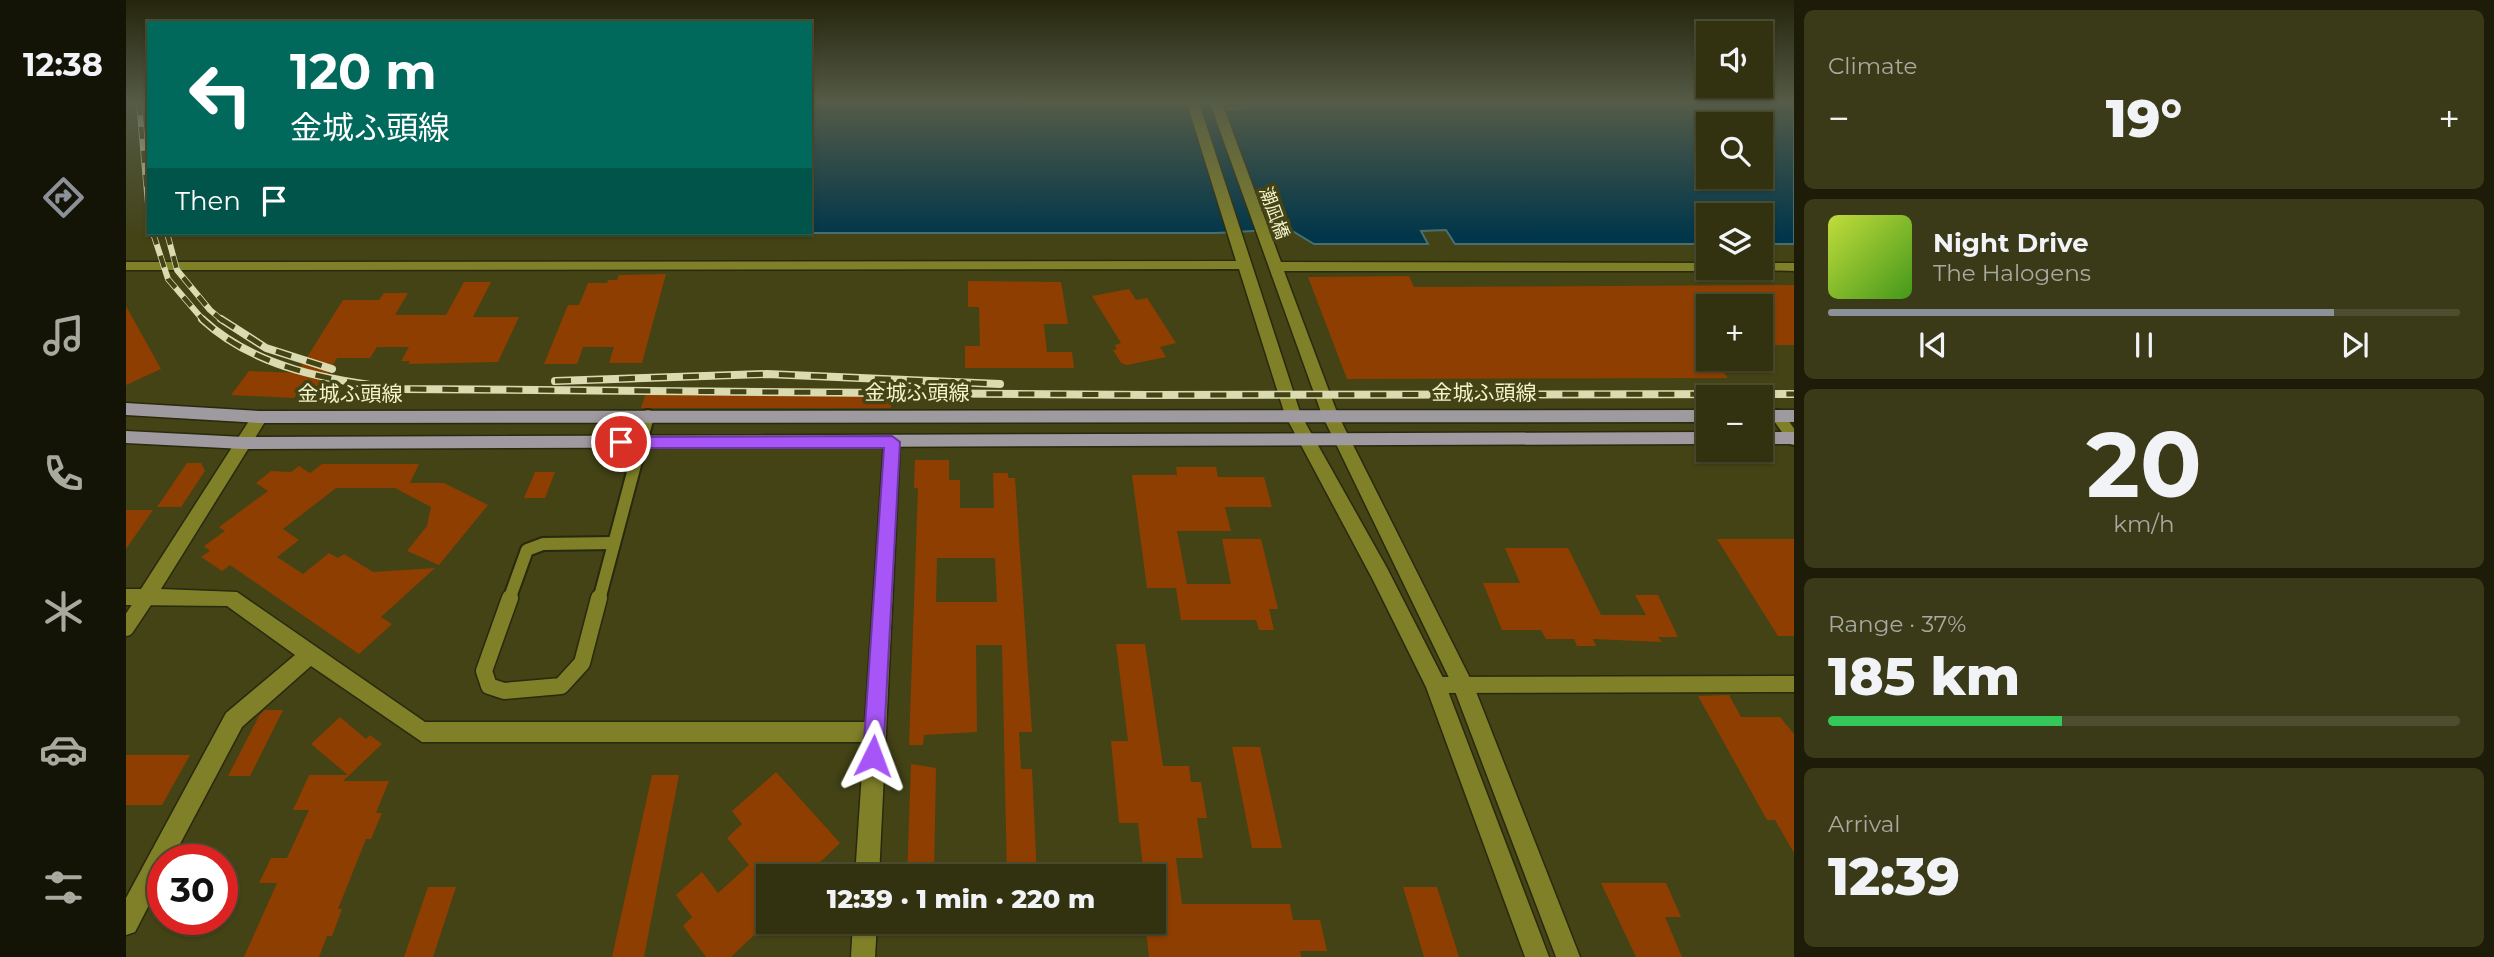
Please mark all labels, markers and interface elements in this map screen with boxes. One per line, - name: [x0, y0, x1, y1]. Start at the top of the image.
- map controls: [1696, 21, 1773, 462]
- button: sound: [1696, 21, 1773, 98]
- text: 120 m: [290, 42, 437, 101]
- text: 12:38: [23, 45, 103, 84]
- icon: left: [175, 49, 266, 140]
- text: Climate: [1828, 52, 1917, 80]
- text: 19°: [2106, 87, 2182, 150]
- text: −: [1828, 95, 1850, 142]
- text: +: [2438, 95, 2460, 142]
- text: 金城ふ頭線: [290, 108, 450, 147]
- button: search: [1696, 112, 1773, 189]
- icon: directions: [39, 173, 88, 222]
- icon: arrive: [255, 182, 293, 220]
- street label: 潮凪橋: [1254, 184, 1294, 242]
- text: Then: [175, 185, 241, 217]
- button: layers: [1696, 203, 1773, 280]
- text: Night Drive: [1933, 227, 2089, 259]
- text: The Halogens: [1933, 259, 2091, 287]
- button: +: [1696, 294, 1773, 371]
- icon: music: [39, 311, 88, 360]
- icon: previous: [1914, 326, 1952, 364]
- icon: pause: [2125, 326, 2163, 364]
- icon: next: [2336, 326, 2374, 364]
- street label: 金城ふ頭線: [865, 380, 970, 405]
- street label: 金城ふ頭線: [1432, 380, 1537, 405]
- street label: 金城ふ頭線: [298, 381, 403, 406]
- button: −: [1696, 385, 1773, 462]
- text: 20: [2086, 409, 2202, 520]
- pin: [591, 412, 651, 472]
- icon: arrive: [602, 423, 640, 461]
- icon: phone: [39, 449, 88, 498]
- text: km/h: [2113, 510, 2175, 538]
- icon: climate: [39, 587, 88, 636]
- text: Range · 37%: [1828, 610, 1966, 638]
- text: 185 km: [1828, 645, 2020, 708]
- position arrow: [836, 719, 910, 793]
- icon: car: [39, 725, 88, 774]
- text: Arrival: [1828, 810, 1901, 838]
- speed limit sign: 30: [147, 844, 238, 935]
- text: 12:39: [1828, 845, 1960, 908]
- icon: filters: [39, 863, 88, 912]
- text: 12:39 · 1 min · 220 m: [827, 883, 1095, 915]

